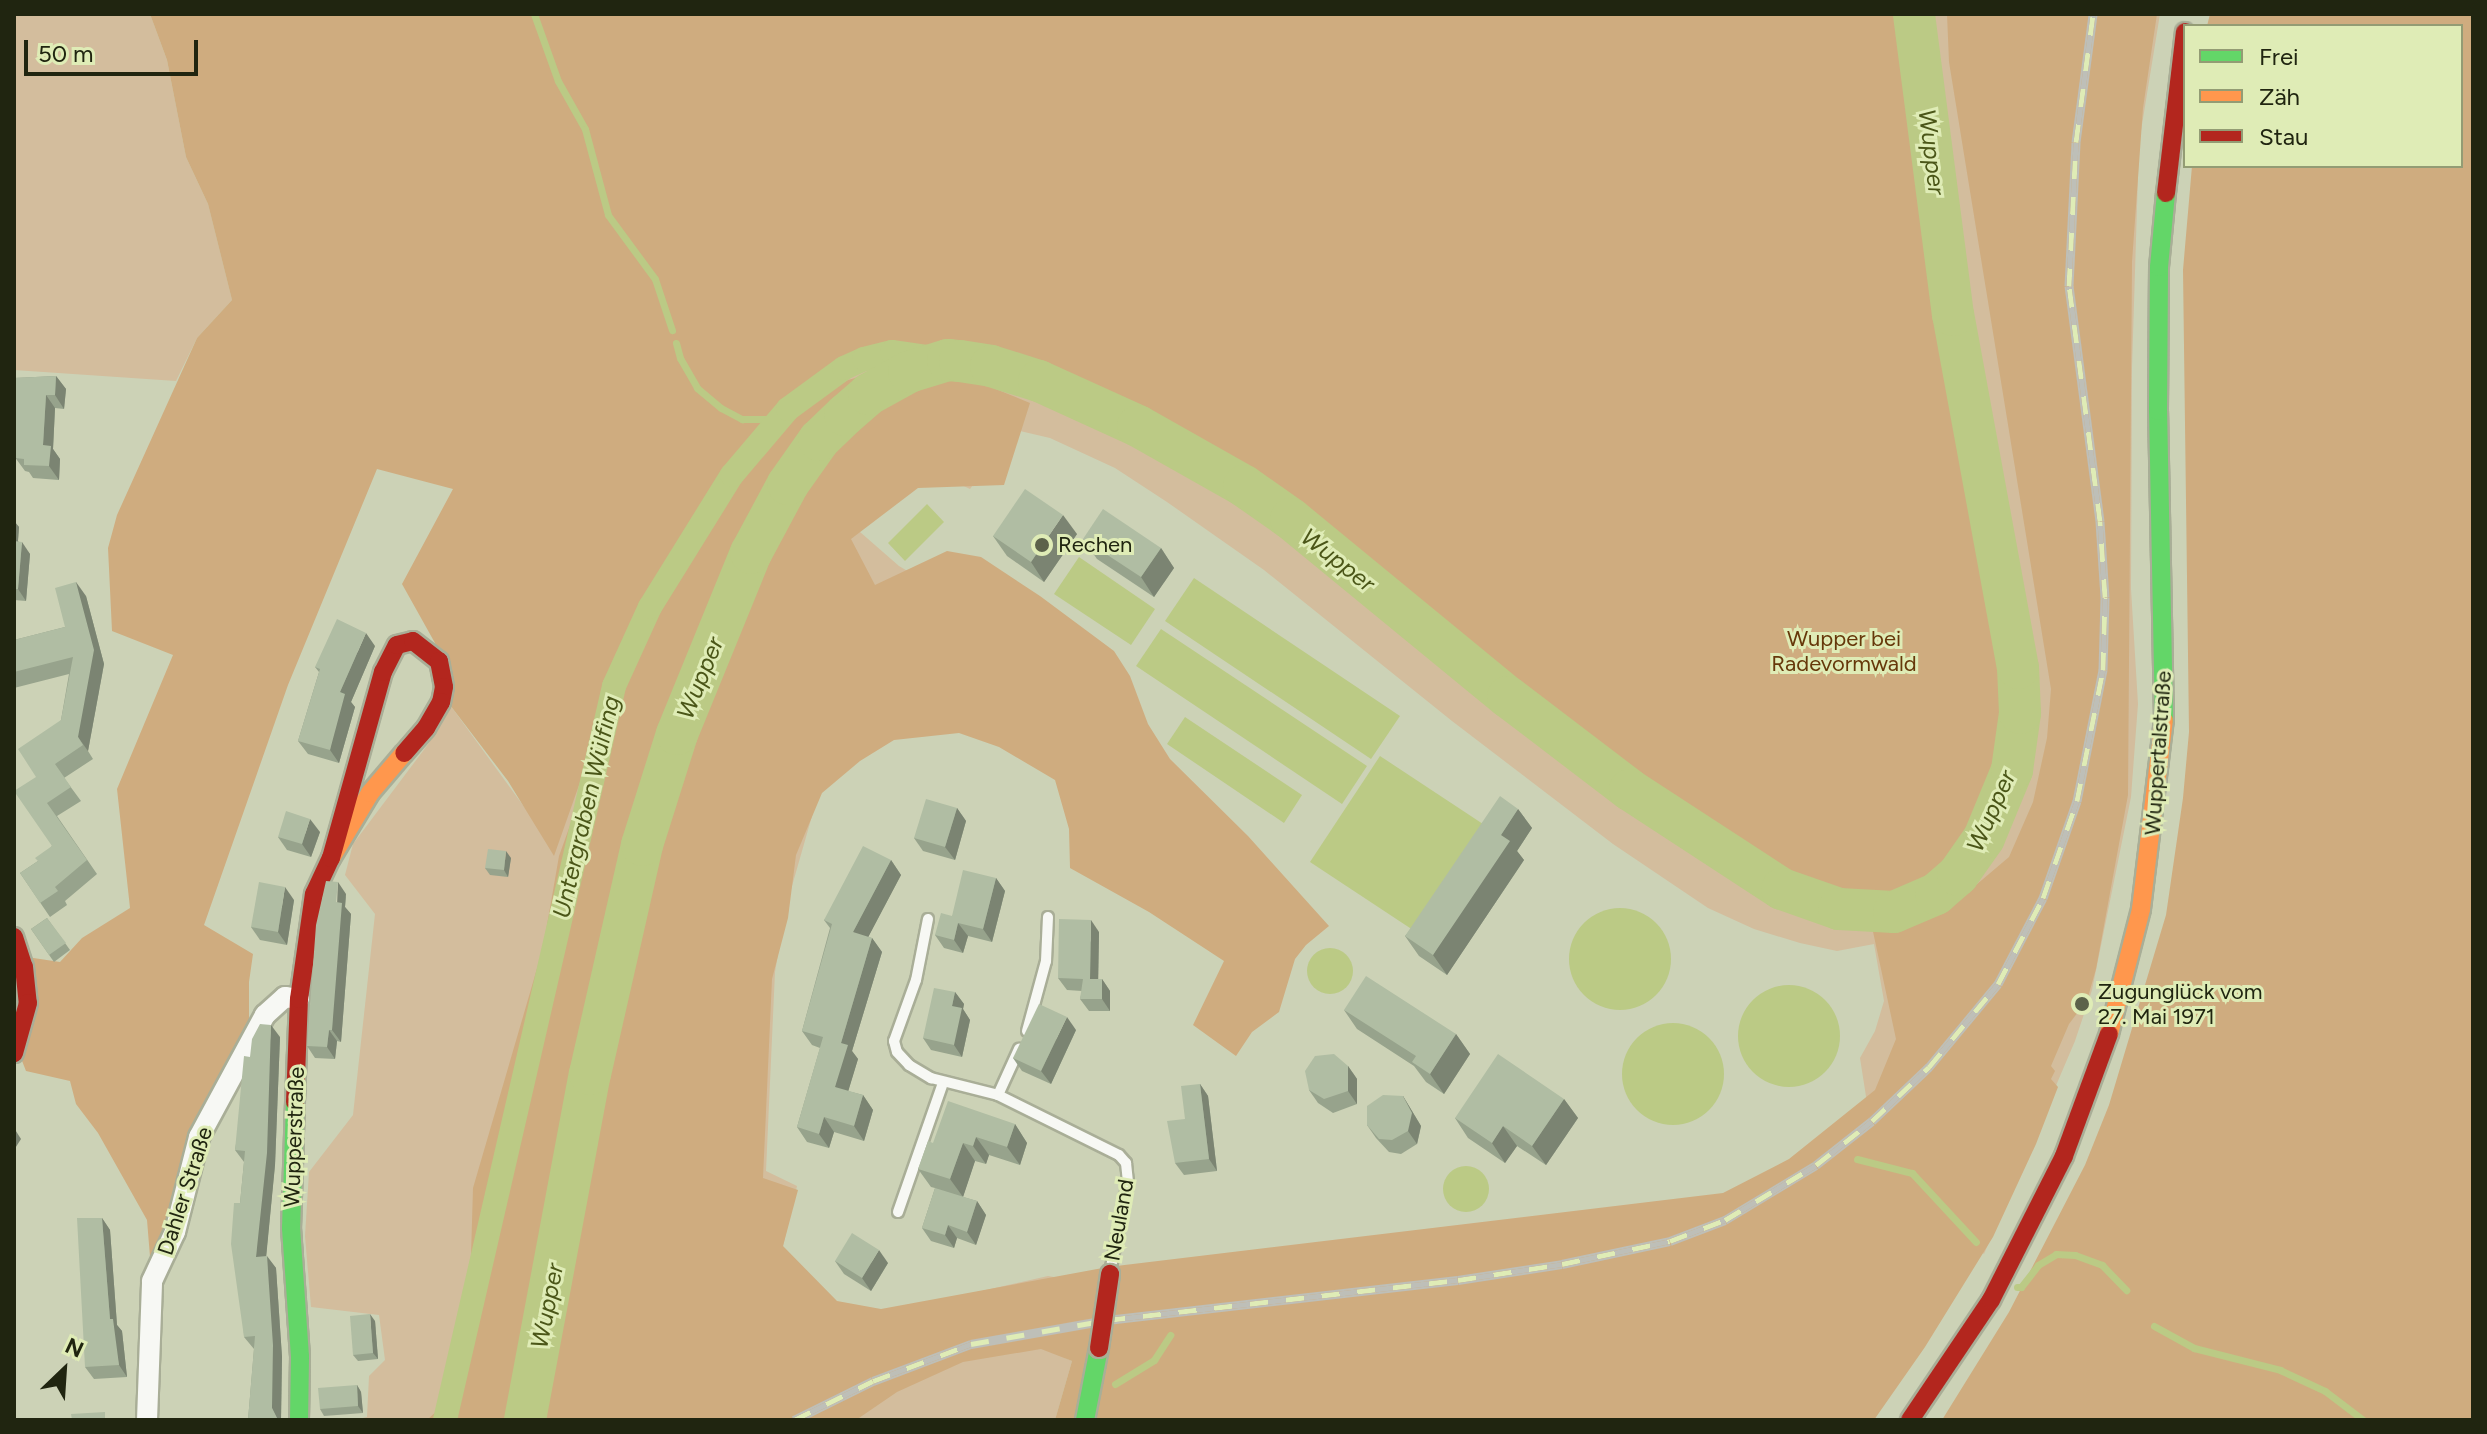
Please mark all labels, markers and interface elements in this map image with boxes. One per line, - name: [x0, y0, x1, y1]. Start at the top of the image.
- scale bar: [28, 24, 202, 74]
- legend: [2183, 24, 2463, 168]
- text: 50 m: [38, 39, 94, 68]
- text: Frei: [2259, 42, 2299, 71]
- text: Zäh: [2259, 82, 2300, 111]
- water label: Wupper: [1912, 108, 1952, 196]
- text: Stau: [2259, 122, 2308, 151]
- water label: Wupper: [1295, 522, 1381, 598]
- place label: Rechen: [1058, 532, 1132, 558]
- marker: Rechen: [1033, 536, 1051, 554]
- park label: Wupper bei Radevormwald: [1771, 625, 1917, 676]
- water label: Wupper: [671, 633, 729, 723]
- street label: Wuppertalstraße: [2139, 670, 2177, 836]
- water label: Untergraben Wülfing: [546, 693, 626, 921]
- water label: Wupper: [1960, 766, 2022, 856]
- place label: Zugunglück vom 27. Mai 1971: [2098, 978, 2263, 1030]
- marker: Zugunglück vom 27. Mai 1971: [2073, 995, 2091, 1013]
- street label: Wupperstraße: [278, 1066, 310, 1208]
- street label: Dahler Straße: [152, 1124, 218, 1258]
- street label: Neuland: [1099, 1177, 1139, 1263]
- water label: Wupper: [525, 1261, 569, 1351]
- north arrow: [24, 1330, 104, 1410]
- text: N: [61, 1332, 88, 1364]

